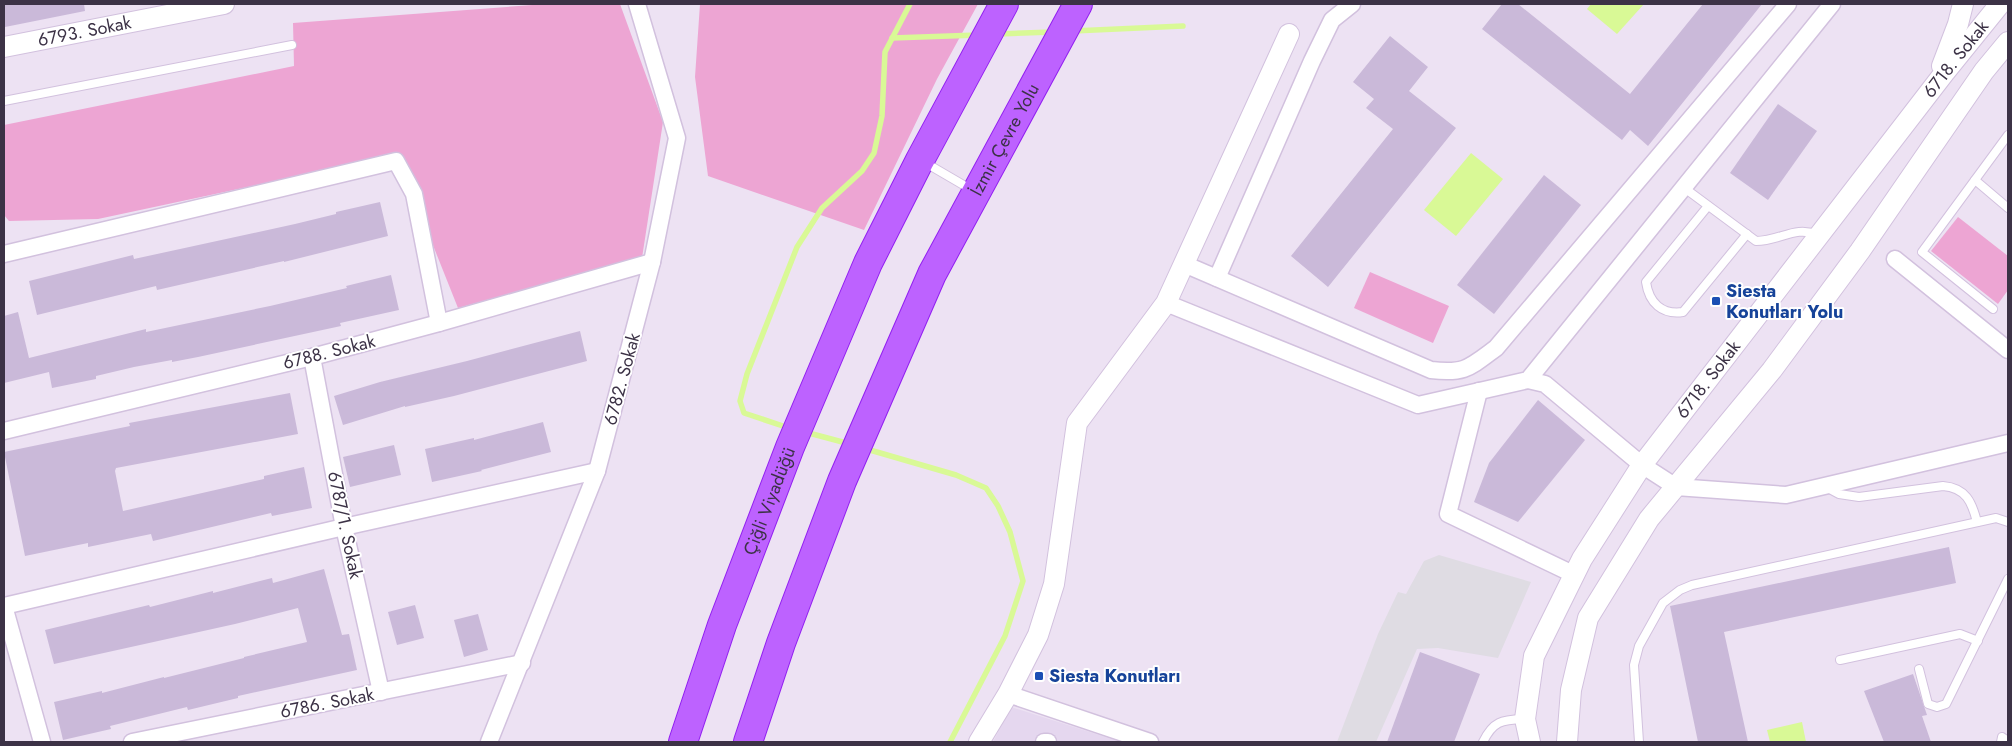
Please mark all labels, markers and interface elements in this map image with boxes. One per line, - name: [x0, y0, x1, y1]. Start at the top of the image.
- street label: 6793. Sokak: [35, 9, 134, 53]
- street label: 6718. Sokak: [1917, 15, 1995, 103]
- street label: İzmir Çevre Yolu: [964, 79, 1046, 201]
- place label: Siesta Konutları Yolu: [1726, 278, 1843, 325]
- marker: Siesta Konutları Yolu: [1710, 295, 1722, 307]
- street label: 6788. Sokak: [280, 328, 378, 376]
- street label: 6782. Sokak: [597, 330, 647, 428]
- street label: 6718. Sokak: [1669, 335, 1747, 424]
- street label: Çiğli Viyadüğü: [737, 443, 802, 559]
- street label: 6787/1. Sokak: [321, 469, 369, 581]
- place label: Siesta Konutları: [1049, 663, 1181, 689]
- marker: Siesta Konutları: [1033, 670, 1045, 682]
- street label: 6786. Sokak: [278, 681, 376, 725]

